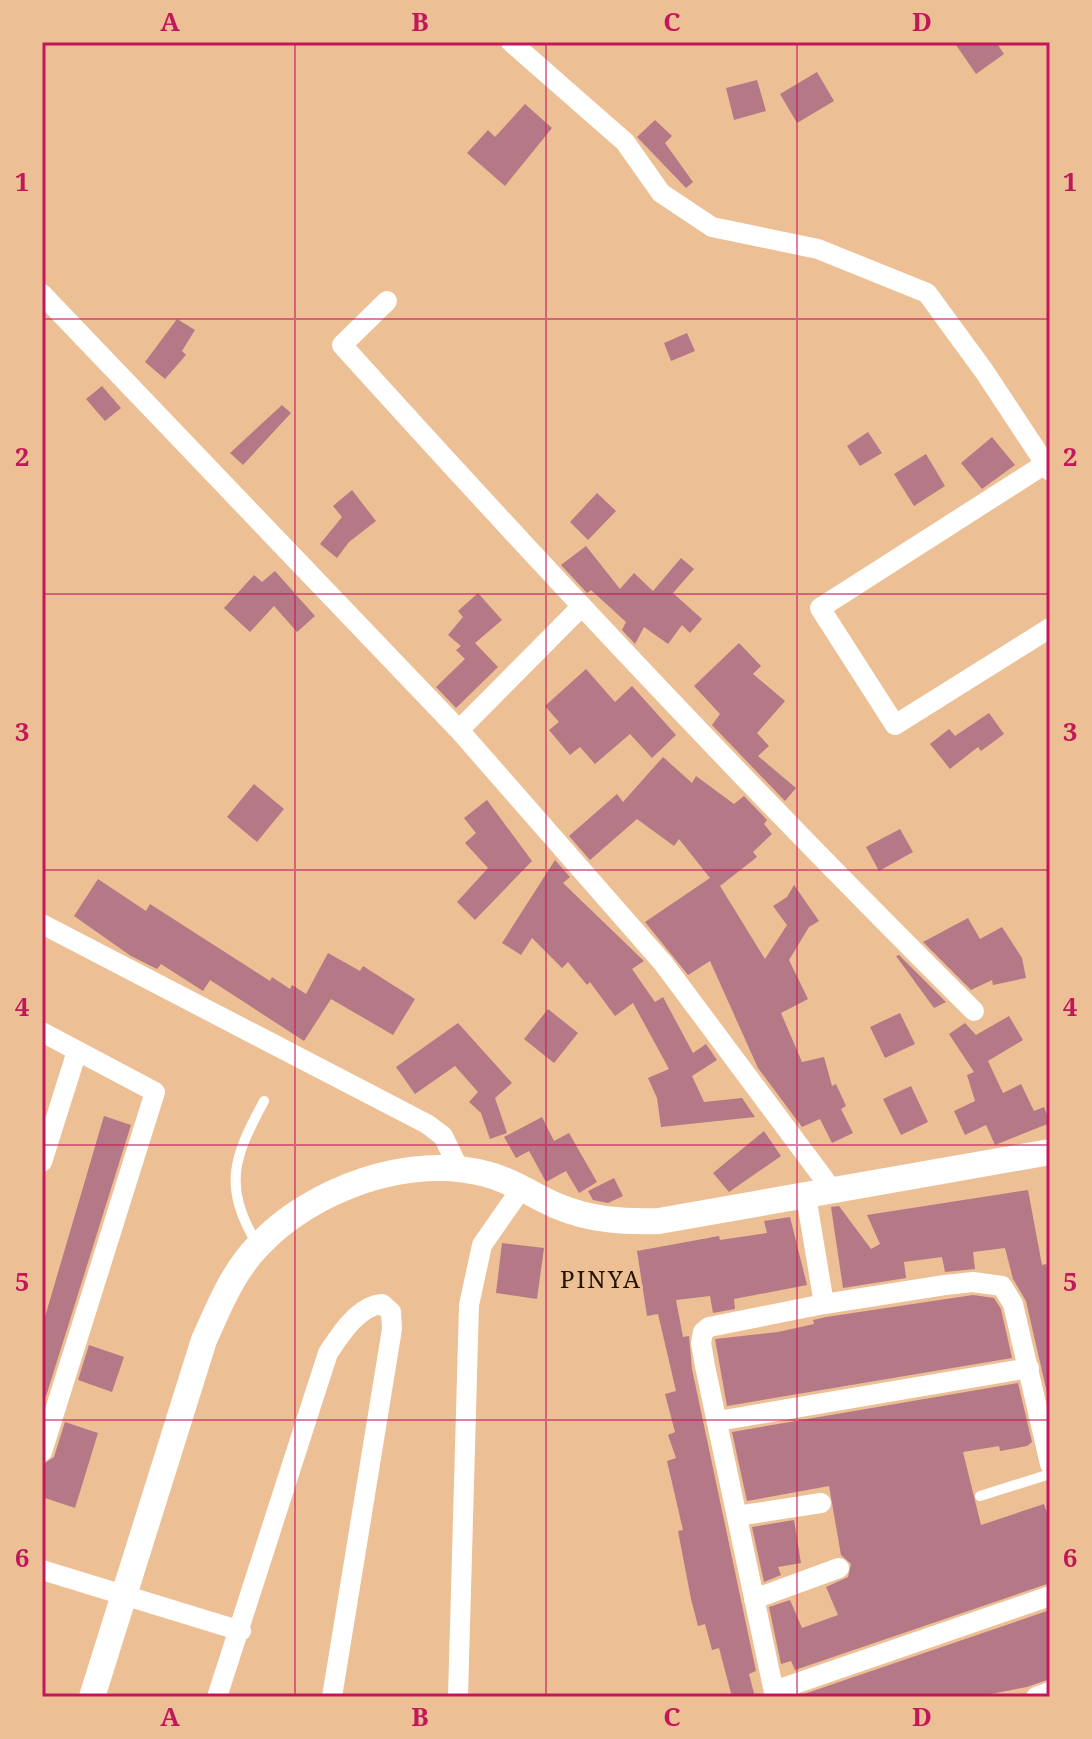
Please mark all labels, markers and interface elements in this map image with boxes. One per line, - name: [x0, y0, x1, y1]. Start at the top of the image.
- text: A: [160, 3, 180, 39]
- text: B: [411, 3, 429, 39]
- text: C: [663, 3, 681, 39]
- text: D: [912, 3, 932, 39]
- text: 1: [15, 163, 29, 199]
- text: 1: [1063, 163, 1077, 199]
- text: 2: [15, 438, 29, 474]
- text: 2: [1063, 438, 1077, 474]
- text: 3: [15, 713, 29, 749]
- text: 3: [1063, 713, 1077, 749]
- text: 4: [15, 988, 30, 1024]
- text: 4: [1063, 988, 1078, 1024]
- district label: PINYA: [560, 1262, 642, 1295]
- text: 5: [15, 1263, 29, 1299]
- text: 5: [1063, 1263, 1077, 1299]
- text: 6: [15, 1539, 29, 1575]
- text: 6: [1063, 1539, 1077, 1575]
- text: A: [160, 1698, 180, 1734]
- text: B: [411, 1698, 429, 1734]
- text: C: [663, 1698, 681, 1734]
- text: D: [912, 1698, 932, 1734]

